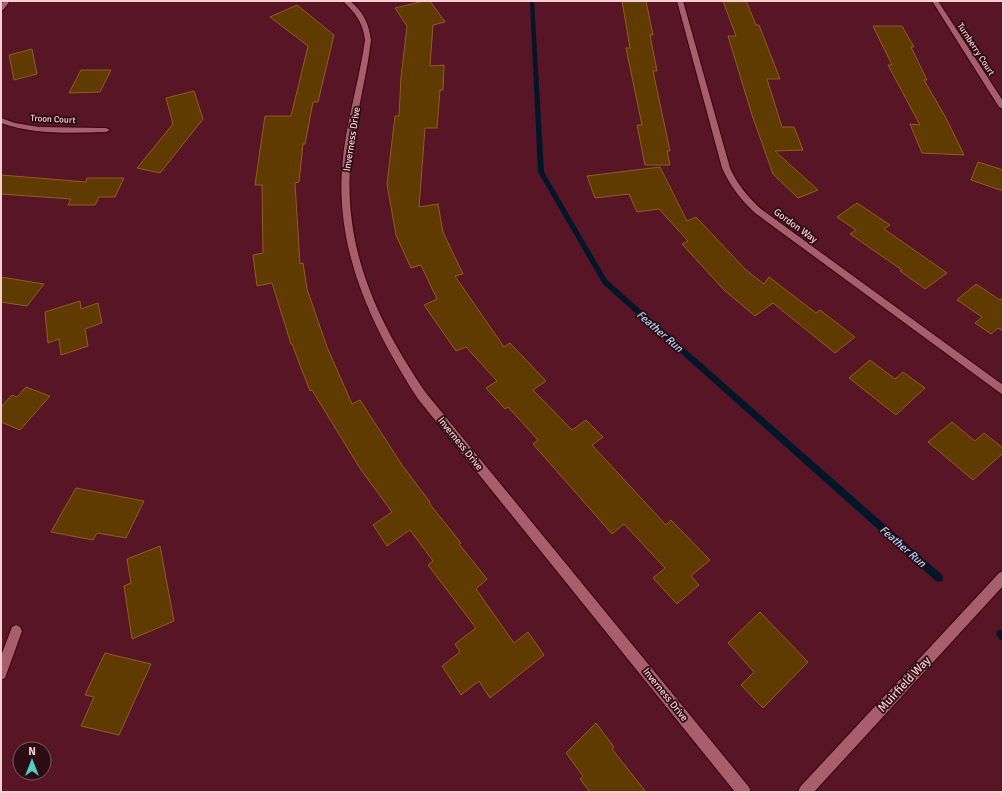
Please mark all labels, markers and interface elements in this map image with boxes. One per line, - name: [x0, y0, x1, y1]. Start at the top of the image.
- street label: Turnberry Court: [954, 21, 997, 78]
- street label: Inverness Drive: [341, 106, 363, 172]
- street label: Troon Court: [30, 113, 76, 126]
- street label: Gordon Way: [771, 206, 820, 246]
- water label: Feather Run: [634, 308, 686, 355]
- street label: Inverness Drive: [435, 415, 485, 473]
- water label: Feather Run: [877, 523, 929, 570]
- street label: Muirfield Way: [875, 653, 934, 715]
- street label: Inverness Drive: [640, 666, 690, 724]
- north arrow: [12, 741, 52, 781]
- text: N: [28, 745, 36, 758]

